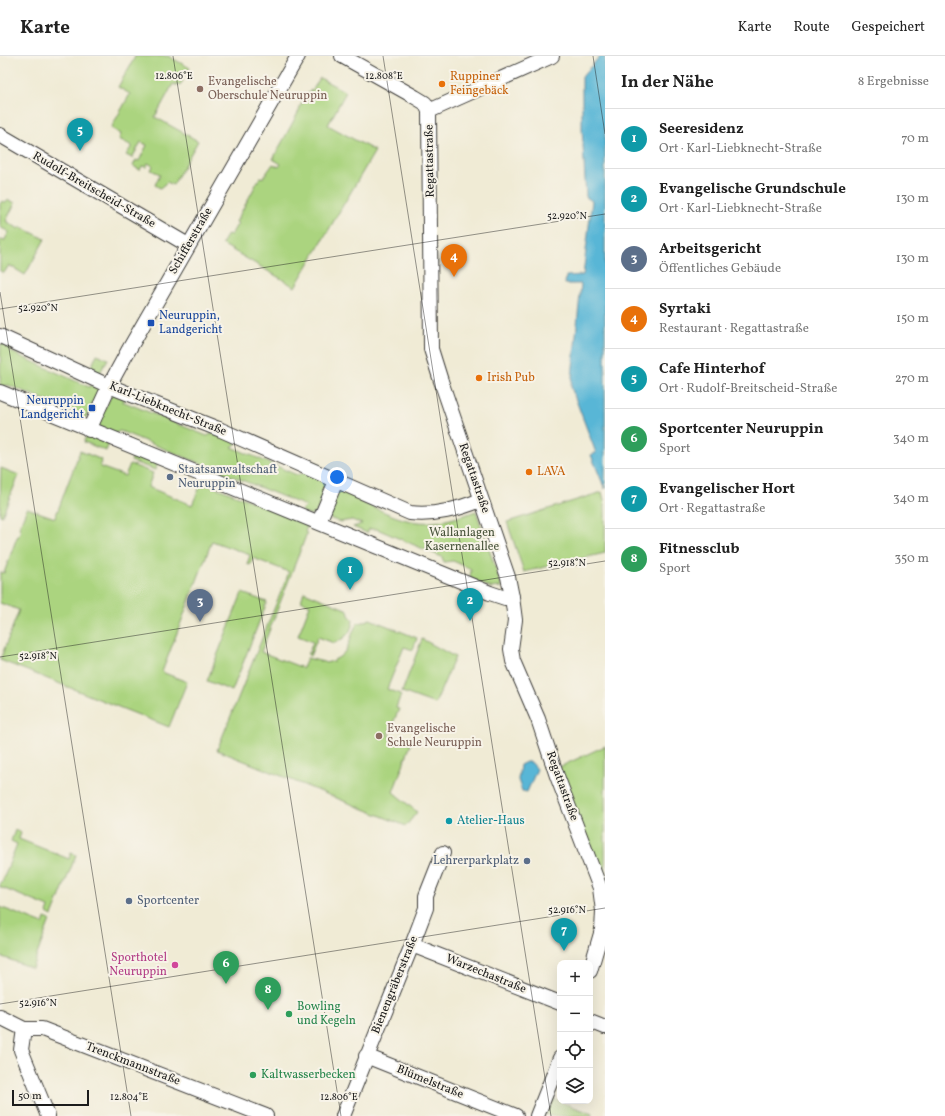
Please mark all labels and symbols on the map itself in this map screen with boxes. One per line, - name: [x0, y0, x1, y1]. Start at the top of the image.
- text: 12.806°E: [155, 69, 193, 83]
- text: 12.808°E: [365, 69, 403, 83]
- place label: Ruppiner Feingebäck: [450, 69, 509, 99]
- place label: Evangelische Oberschule Neuruppin: [208, 74, 328, 104]
- marker: Ruppiner Feingebäck: [437, 79, 447, 89]
- marker: Evangelische Oberschule Neuruppin: [195, 84, 205, 94]
- pin: 5: [67, 118, 93, 151]
- street label: Regattastraße: [421, 124, 439, 198]
- street label: Rudolf-Breitscheid-Straße: [30, 148, 159, 232]
- street label: Schifferstraße: [165, 205, 217, 277]
- text: 52.920°N: [547, 209, 588, 223]
- pin: 4: [441, 244, 467, 277]
- text: 52.920°N: [18, 301, 59, 315]
- place label: Neuruppin, Landgericht: [159, 308, 223, 338]
- marker: Neuruppin, Landgericht: [146, 318, 156, 328]
- place label: Irish Pub: [487, 370, 535, 386]
- marker: Irish Pub: [474, 373, 484, 383]
- street label: Karl-Liebknecht-Straße: [107, 378, 229, 440]
- place label: Neuruppin Landgericht: [20, 393, 84, 423]
- marker: Neuruppin Landgericht: [87, 403, 97, 413]
- street label: Regattastraße: [455, 441, 494, 515]
- place label: Staatsanwaltschaft Neuruppin: [178, 462, 277, 492]
- place label: LAVA: [537, 464, 566, 480]
- your location: [327, 467, 347, 487]
- marker: LAVA: [524, 467, 534, 477]
- marker: Staatsanwaltschaft Neuruppin: [165, 472, 175, 482]
- park label: Wallanlagen Kasernenallee: [425, 525, 500, 555]
- text: 52.918°N: [548, 556, 587, 570]
- pin: 1: [337, 557, 363, 590]
- pin: 2: [457, 588, 483, 621]
- pin: 3: [187, 589, 213, 622]
- text: 52.918°N: [19, 649, 58, 663]
- place label: Evangelische Schule Neuruppin: [387, 721, 482, 751]
- marker: Evangelische Schule Neuruppin: [374, 731, 384, 741]
- street label: Regattastraße: [542, 749, 582, 823]
- place label: Atelier-Haus: [457, 813, 525, 829]
- marker: Atelier-Haus: [444, 816, 454, 826]
- place label: Lehrerparkplatz: [433, 853, 519, 869]
- marker: Lehrerparkplatz: [522, 856, 532, 866]
- place label: Sportcenter: [137, 893, 199, 909]
- marker: Sportcenter: [124, 896, 134, 906]
- text: 52.916°N: [548, 903, 586, 917]
- pin: 7: [551, 918, 577, 951]
- street label: Bienengräberstraße: [368, 933, 422, 1036]
- place label: Sporthotel Neuruppin: [109, 950, 167, 980]
- pin: 6: [213, 951, 239, 984]
- street label: Warzechastraße: [443, 951, 529, 998]
- marker: Sporthotel Neuruppin: [170, 960, 180, 970]
- pin: 8: [255, 977, 281, 1010]
- text: 52.916°N: [19, 996, 57, 1010]
- place label: Bowling und Kegeln: [297, 999, 356, 1029]
- marker: Bowling und Kegeln: [284, 1009, 294, 1019]
- street label: Trenckmannstraße: [83, 1039, 183, 1090]
- street label: Blümelstraße: [394, 1061, 466, 1103]
- place label: Kaltwasserbecken: [261, 1067, 356, 1083]
- marker: Kaltwasserbecken: [248, 1070, 258, 1080]
- scale bar: [12, 1088, 89, 1107]
- text: 12.804°E: [110, 1090, 148, 1104]
- text: 12.806°E: [320, 1090, 358, 1104]

